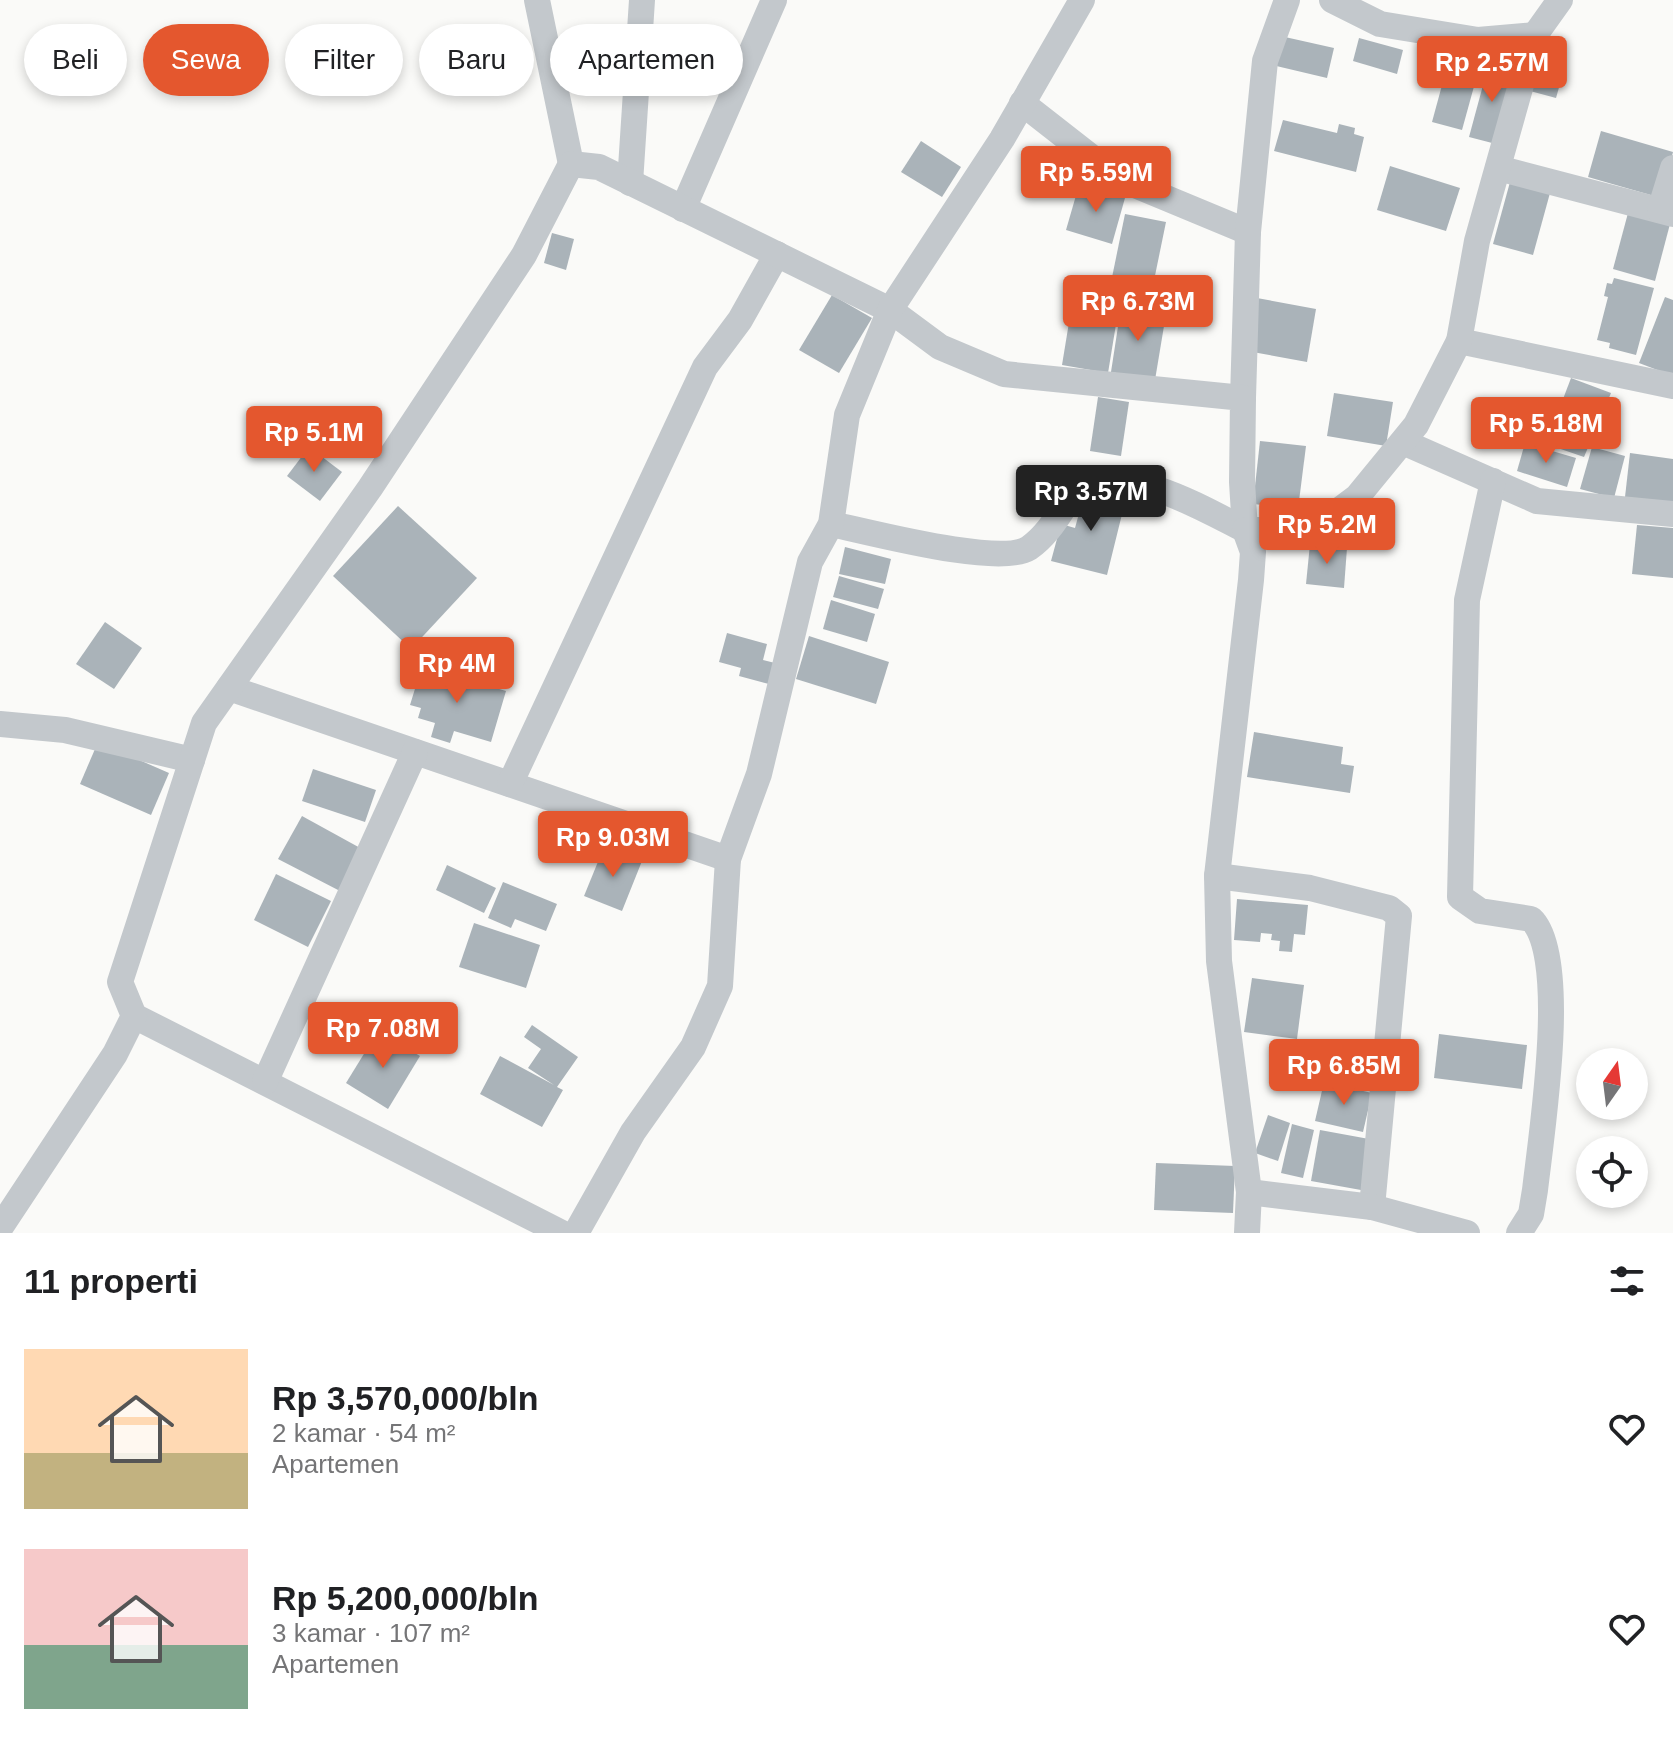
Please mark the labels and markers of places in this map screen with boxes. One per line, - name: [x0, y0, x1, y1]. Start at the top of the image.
- pin: Rp 2.57M: [1409, 36, 1575, 104]
- pin: Rp 5.59M: [1013, 146, 1179, 214]
- pin: Rp 6.73M: [1055, 275, 1221, 343]
- pin: Rp 5.18M: [1463, 397, 1629, 465]
- pin: Rp 5.1M: [240, 406, 388, 474]
- pin: Rp 3.57M: [1008, 465, 1174, 533]
- pin: Rp 5.2M: [1253, 498, 1401, 566]
- pin: Rp 4M: [401, 637, 513, 705]
- pin: Rp 9.03M: [530, 811, 696, 879]
- pin: Rp 7.08M: [300, 1002, 466, 1070]
- pin: Rp 6.85M: [1261, 1039, 1427, 1107]

